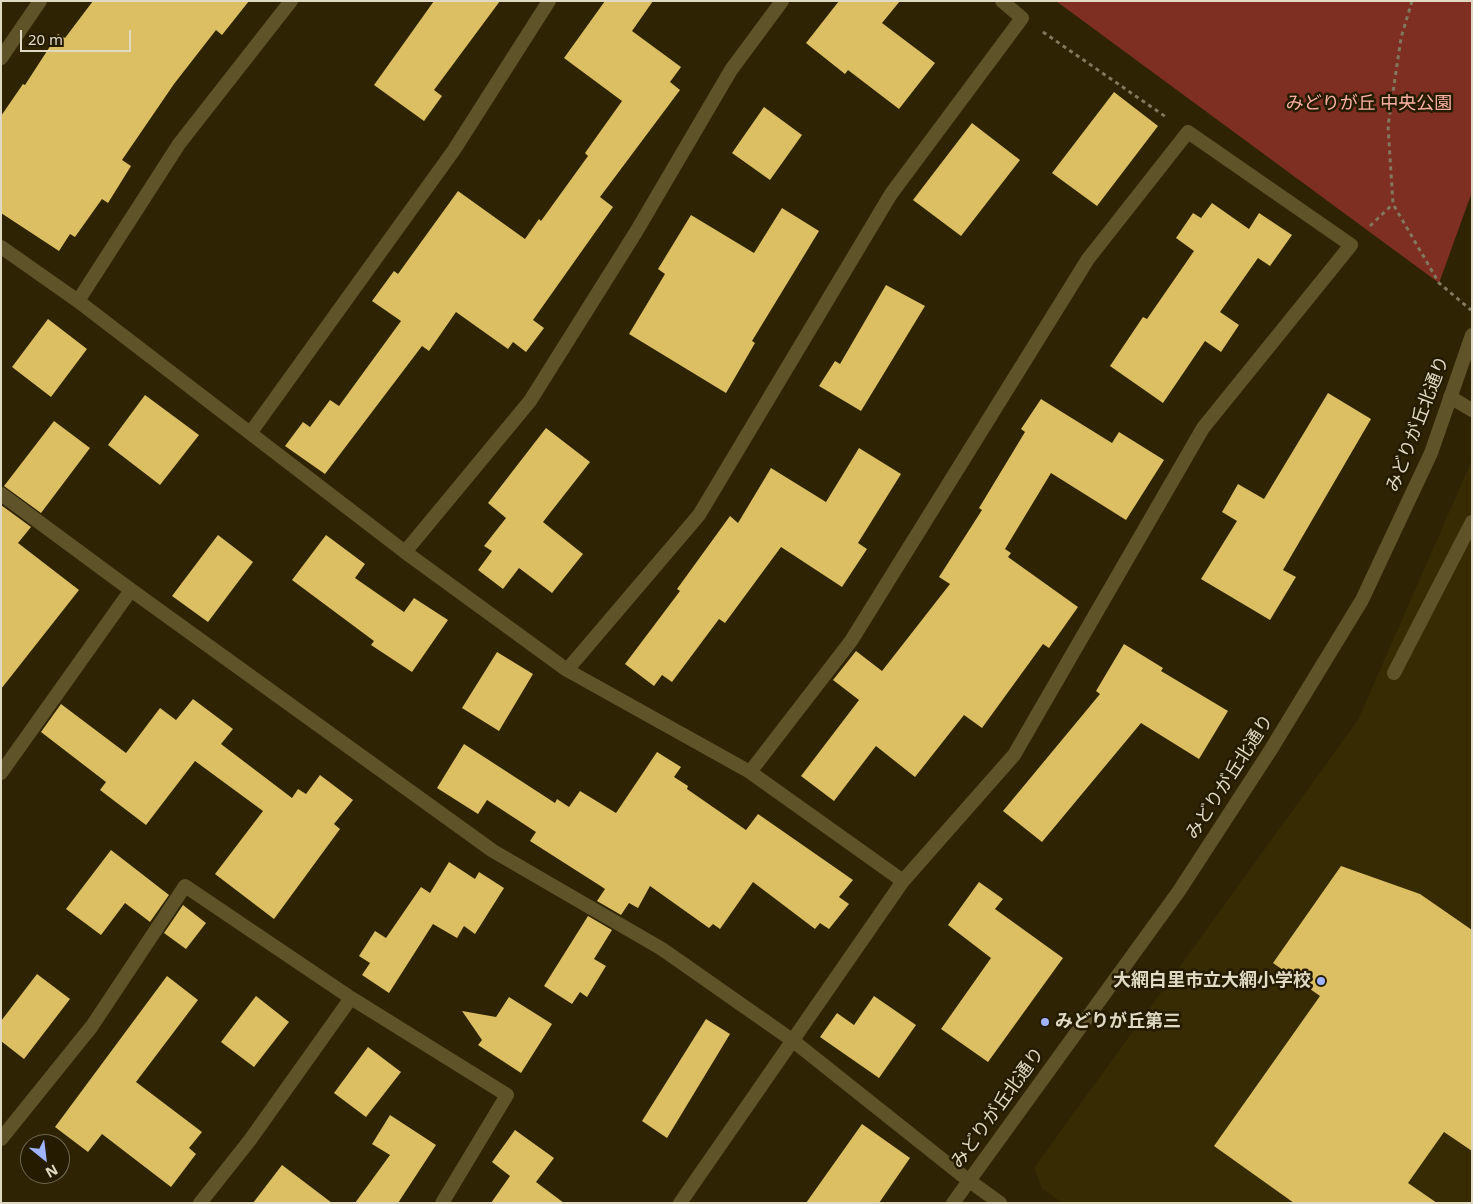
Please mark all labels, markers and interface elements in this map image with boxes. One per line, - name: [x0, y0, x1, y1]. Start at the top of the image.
- scale bar: [22, 20, 134, 52]
- text: 20 m: [28, 29, 63, 49]
- park label: みどりが丘 中央公園: [1286, 93, 1452, 115]
- street label: みどりが丘北通り: [1382, 353, 1454, 495]
- street label: みどりが丘北通り: [1182, 711, 1278, 843]
- place label: 大網白里市立大網小学校: [1113, 970, 1311, 992]
- marker: 大網白里市立大網小学校: [1315, 975, 1327, 987]
- place label: みどりが丘第三: [1055, 1011, 1181, 1033]
- marker: みどりが丘第三: [1039, 1016, 1051, 1028]
- street label: みどりが丘北通り: [947, 1043, 1049, 1173]
- north arrow: [20, 1134, 70, 1184]
- text: N: [42, 1161, 62, 1183]

